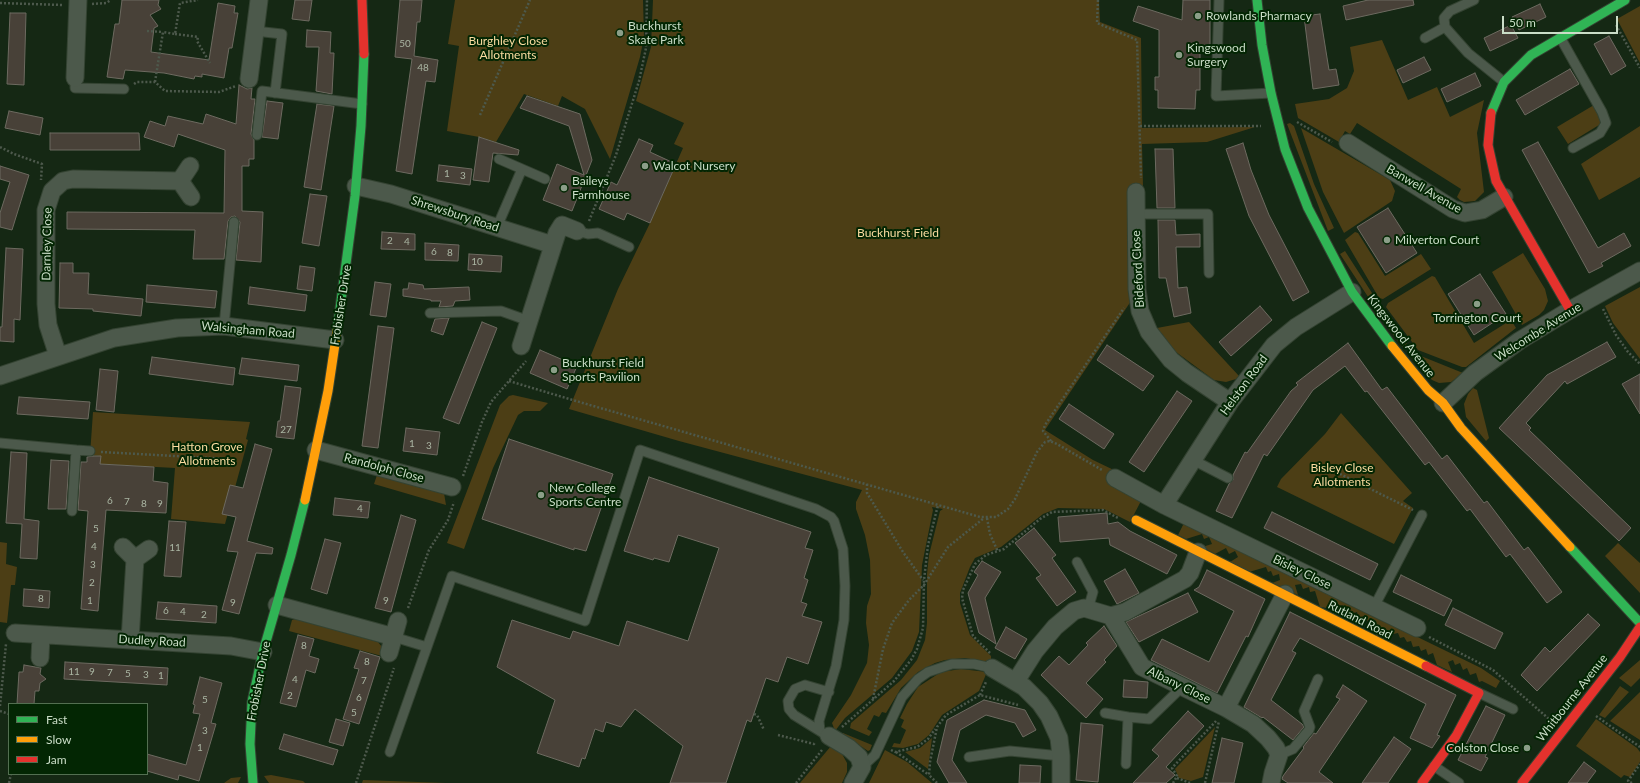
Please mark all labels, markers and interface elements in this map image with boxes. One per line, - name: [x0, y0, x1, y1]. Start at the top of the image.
- scale bar: [1504, 8, 1620, 34]
- place label: Rowlands Pharmacy: [1206, 9, 1312, 23]
- marker: Rowlands Pharmacy: [1193, 11, 1203, 21]
- text: 50 m: [1509, 15, 1536, 30]
- place label: Buckhurst Skate Park: [628, 19, 684, 47]
- marker: Buckhurst Skate Park: [615, 28, 625, 38]
- park label: Burghley Close Allotments: [469, 34, 547, 62]
- house number: 50: [399, 38, 411, 50]
- place label: Kingswood Surgery: [1187, 41, 1246, 69]
- marker: Kingswood Surgery: [1174, 50, 1184, 60]
- house number: 48: [417, 62, 429, 74]
- place label: Walcot Nursery: [653, 159, 735, 173]
- marker: Walcot Nursery: [640, 161, 650, 171]
- street label: Banwell Avenue: [1384, 162, 1464, 216]
- house number: 1: [444, 168, 450, 180]
- house number: 3: [460, 170, 466, 182]
- place label: Baileys Farmhouse: [572, 174, 630, 202]
- marker: Baileys Farmhouse: [559, 183, 569, 193]
- street label: Shrewsbury Road: [409, 193, 501, 235]
- street label: Darnley Close: [39, 207, 55, 281]
- park label: Buckhurst Field: [857, 226, 939, 240]
- street label: Bideford Close: [1129, 230, 1147, 308]
- place label: Milverton Court: [1395, 233, 1479, 247]
- house number: 2: [387, 235, 393, 247]
- marker: Milverton Court: [1382, 235, 1392, 245]
- house number: 4: [404, 236, 410, 248]
- house number: 6: [431, 246, 437, 258]
- house number: 8: [447, 247, 453, 259]
- house number: 10: [471, 256, 483, 268]
- street label: Frobisher Drive: [328, 264, 354, 346]
- street label: Kingswood Avenue: [1364, 292, 1438, 380]
- marker: Torrington Court: [1472, 299, 1482, 309]
- street label: Welcombe Avenue: [1492, 300, 1584, 364]
- place label: Torrington Court: [1433, 311, 1521, 325]
- street label: Walsingham Road: [201, 319, 295, 341]
- street label: Helston Road: [1217, 352, 1271, 418]
- place label: Buckhurst Field Sports Pavilion: [562, 356, 644, 384]
- marker: Buckhurst Field Sports Pavilion: [549, 365, 559, 375]
- house number: 27: [280, 424, 292, 436]
- house number: 1: [409, 438, 415, 450]
- park label: Hatton Grove Allotments: [171, 440, 243, 468]
- house number: 3: [426, 440, 432, 452]
- street label: Randolph Close: [342, 450, 426, 486]
- park label: Bisley Close Allotments: [1310, 461, 1374, 489]
- place label: New College Sports Centre: [549, 481, 621, 509]
- marker: New College Sports Centre: [536, 490, 546, 500]
- house number: 6: [107, 495, 113, 507]
- house number: 7: [124, 496, 130, 508]
- house number: 8: [141, 498, 147, 510]
- house number: 9: [157, 498, 163, 510]
- house number: 4: [357, 503, 363, 515]
- house number: 5: [93, 523, 99, 535]
- house number: 4: [91, 541, 97, 553]
- house number: 11: [169, 542, 181, 554]
- street label: Bisley Close: [1270, 552, 1334, 592]
- house number: 3: [90, 559, 96, 571]
- house number: 2: [89, 577, 95, 589]
- house number: 8: [38, 593, 44, 605]
- house number: 1: [87, 595, 93, 607]
- house number: 9: [383, 595, 389, 607]
- house number: 9: [230, 597, 236, 609]
- street label: Rutland Road: [1325, 598, 1395, 642]
- house number: 6: [163, 605, 169, 617]
- house number: 4: [180, 606, 186, 618]
- house number: 2: [201, 609, 207, 621]
- street label: Dudley Road: [118, 632, 186, 650]
- street label: Frobisher Drive: [244, 640, 274, 722]
- house number: 8: [301, 640, 307, 652]
- street label: Whitbourne Avenue: [1533, 652, 1611, 744]
- house number: 8: [364, 656, 370, 668]
- street label: Albany Close: [1145, 663, 1213, 707]
- house number: 11: [68, 666, 80, 678]
- house number: 9: [89, 666, 95, 678]
- house number: 7: [107, 667, 113, 679]
- house number: 5: [125, 668, 131, 680]
- house number: 3: [143, 669, 149, 681]
- house number: 1: [158, 670, 164, 682]
- house number: 4: [292, 674, 298, 686]
- house number: 7: [361, 675, 367, 687]
- house number: 2: [287, 690, 293, 702]
- house number: 6: [356, 692, 362, 704]
- house number: 5: [202, 694, 208, 706]
- legend: [8, 703, 148, 775]
- house number: 5: [351, 707, 357, 719]
- text: Fast: [46, 712, 67, 727]
- house number: 3: [202, 725, 208, 737]
- text: Slow: [46, 732, 71, 747]
- place label: Colston Close: [1446, 741, 1519, 755]
- house number: 1: [197, 742, 203, 754]
- marker: Colston Close: [1522, 743, 1532, 753]
- text: Jam: [46, 752, 67, 767]

